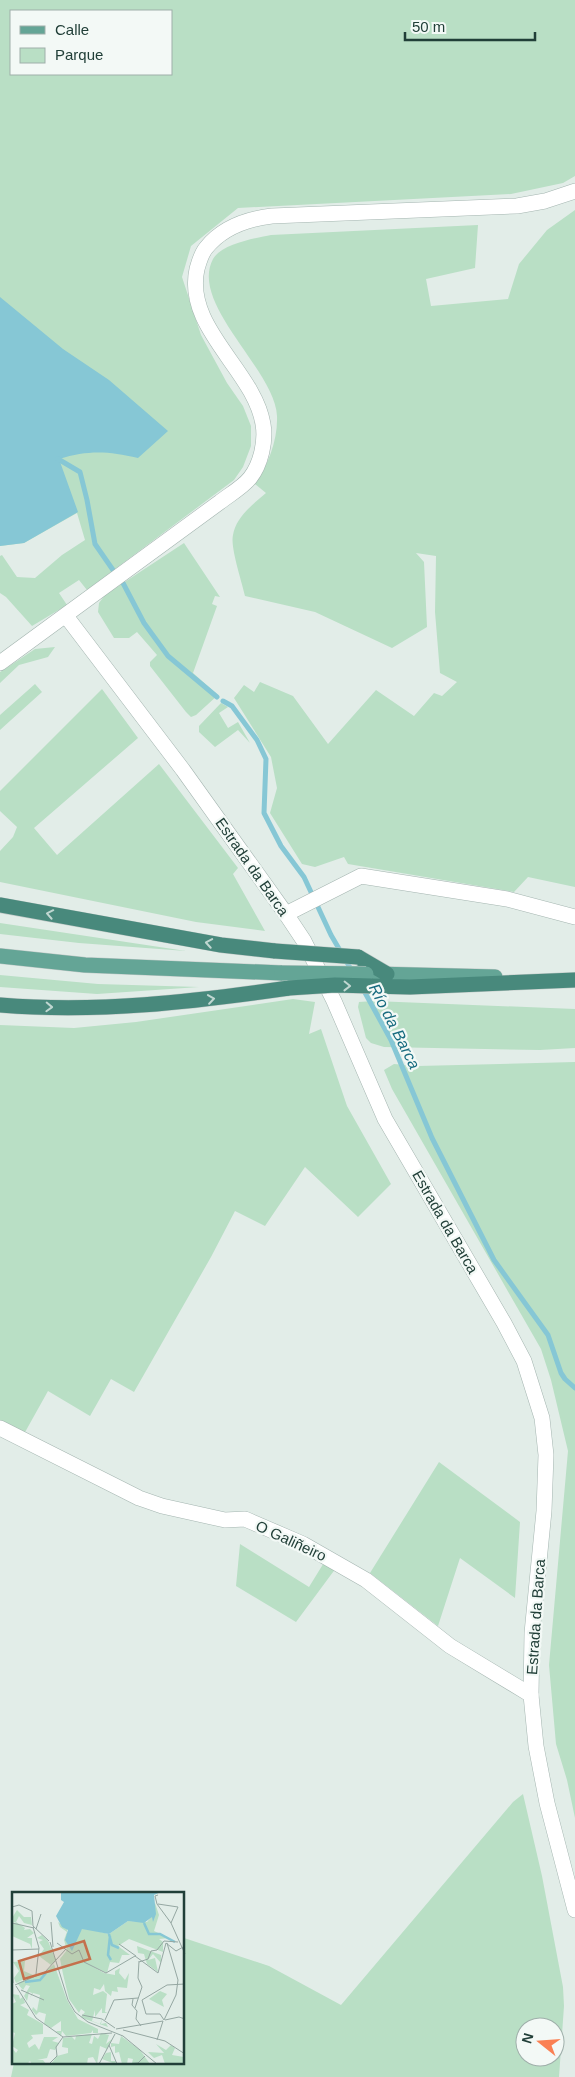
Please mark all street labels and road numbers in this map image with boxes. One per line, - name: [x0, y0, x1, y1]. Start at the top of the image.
- street label: Estrada da Barca: [212, 814, 293, 920]
- street label: Estrada da Barca: [409, 1167, 482, 1277]
- street label: O Galiñeiro: [253, 1517, 329, 1564]
- street label: Estrada da Barca: [523, 1558, 548, 1675]

